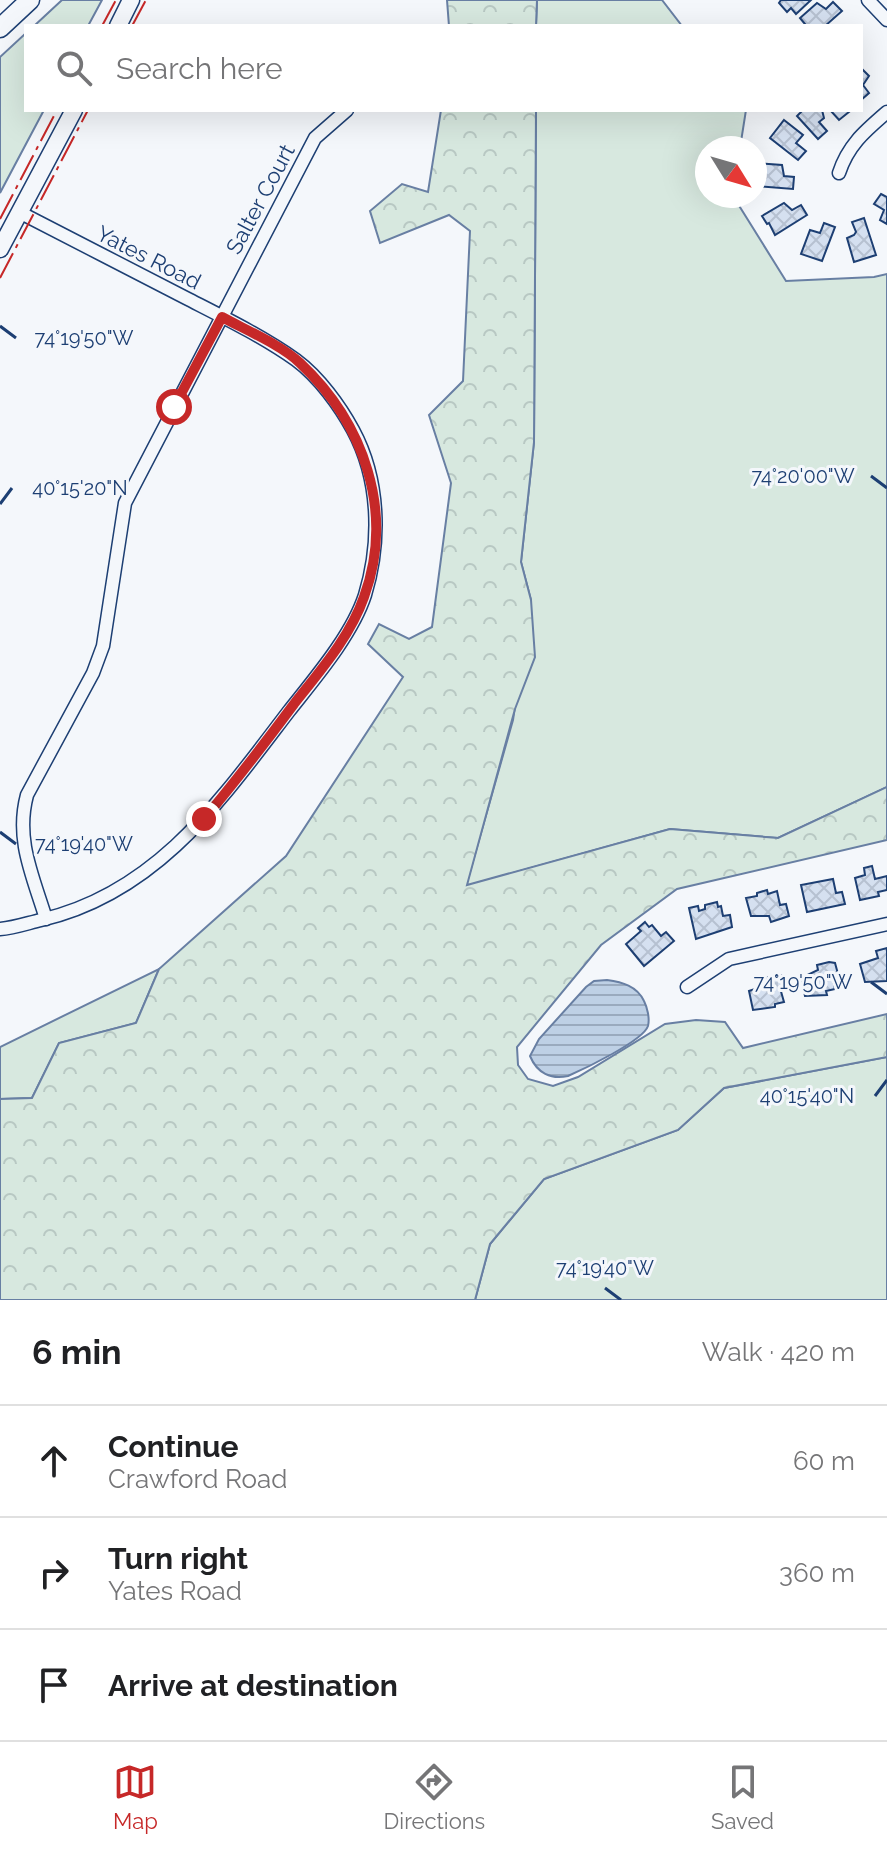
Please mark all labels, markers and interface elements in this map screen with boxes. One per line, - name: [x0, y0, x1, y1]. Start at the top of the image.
- search box: [24, 24, 863, 112]
- icon: search: [52, 46, 96, 90]
- text: Search here: [116, 51, 283, 86]
- north arrow: [695, 136, 767, 208]
- street label: Salter Court: [220, 139, 300, 258]
- street label: Yates Road: [93, 220, 205, 294]
- text: 74°19'50"W: [35, 326, 134, 350]
- route start: [156, 389, 192, 425]
- text: 74°20'00"W: [751, 464, 855, 488]
- text: 40°15'20"N: [32, 476, 128, 500]
- route end: [186, 801, 222, 837]
- text: 74°19'40"W: [35, 832, 133, 856]
- text: 74°19'50"W: [754, 970, 853, 994]
- text: 40°15'40"N: [760, 1084, 854, 1108]
- text: 74°19'40"W: [556, 1256, 654, 1280]
- text: 6 min: [32, 1332, 122, 1372]
- text: Walk · 420 m: [702, 1337, 855, 1367]
- text: Continue: [108, 1429, 239, 1464]
- icon: ahead: [32, 1439, 76, 1483]
- text: 60 m: [793, 1446, 855, 1476]
- text: Crawford Road: [108, 1464, 287, 1494]
- text: Turn right: [108, 1541, 248, 1576]
- icon: right: [32, 1551, 76, 1595]
- text: 360 m: [779, 1558, 855, 1588]
- text: Yates Road: [108, 1576, 242, 1606]
- icon: arrive: [32, 1663, 76, 1707]
- text: Arrive at destination: [108, 1668, 398, 1703]
- tab: Map: [113, 1760, 158, 1834]
- tab: Directions: [384, 1760, 485, 1834]
- tab: Saved: [711, 1760, 774, 1834]

